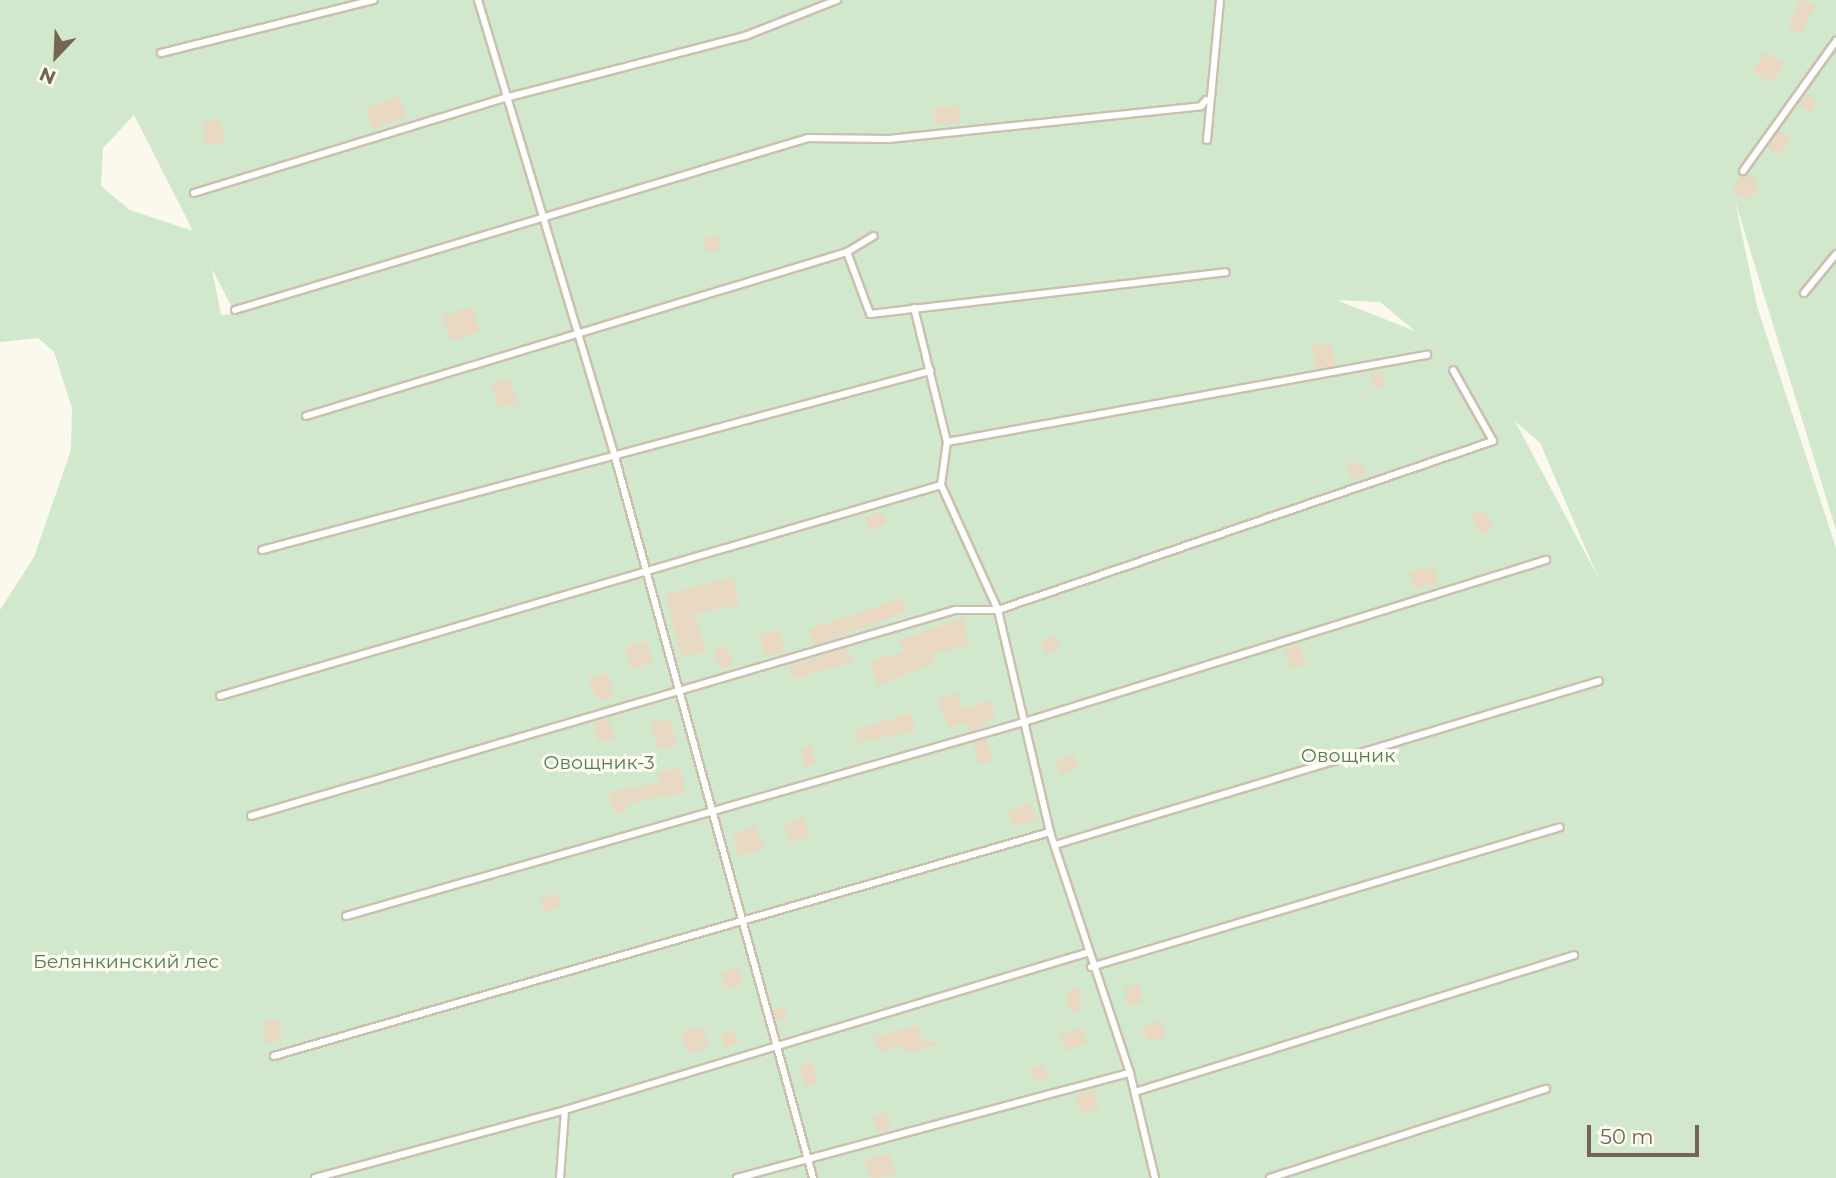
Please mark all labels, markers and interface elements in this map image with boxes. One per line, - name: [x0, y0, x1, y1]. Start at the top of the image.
- north arrow: [21, 21, 91, 91]
- text: N: [36, 62, 59, 89]
- park label: Овощник: [1301, 745, 1395, 767]
- park label: Овощник-3: [543, 752, 655, 774]
- park label: Белянкинский лес: [33, 951, 219, 973]
- scale bar: [1591, 1112, 1703, 1156]
- text: 50 m: [1600, 1124, 1654, 1149]

